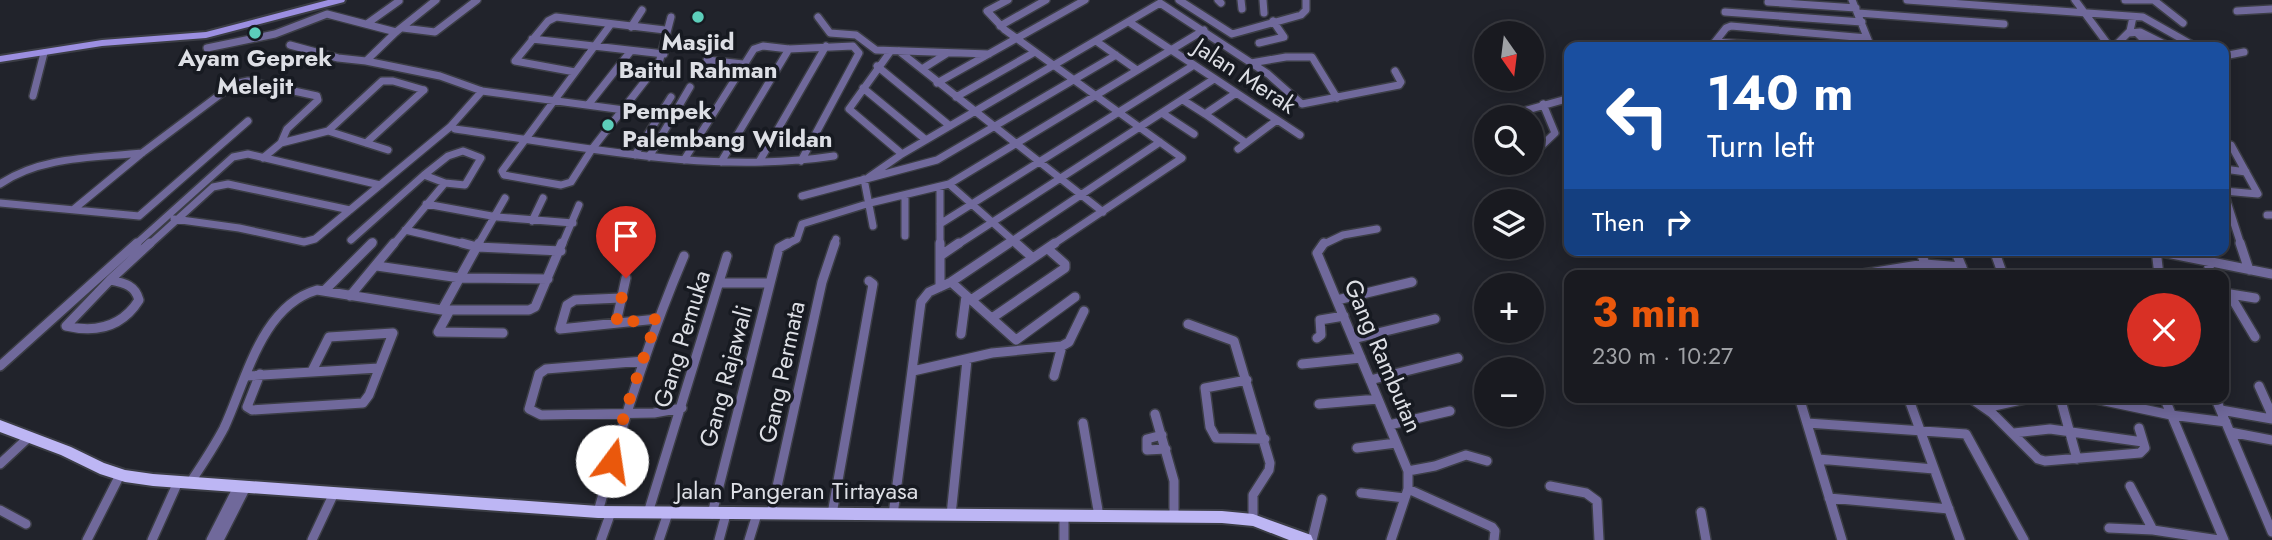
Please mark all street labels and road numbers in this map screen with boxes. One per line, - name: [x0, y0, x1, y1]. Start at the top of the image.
- street label: Jalan Merak: [1184, 28, 1304, 122]
- street label: Gang Pemuka: [644, 266, 719, 412]
- street label: Gang Rambutan: [1335, 274, 1432, 438]
- street label: Gang Permata: [749, 298, 814, 446]
- street label: Gang Rajawali: [690, 301, 761, 451]
- street label: Jalan Pangeran Tirtayasa: [673, 473, 918, 508]

